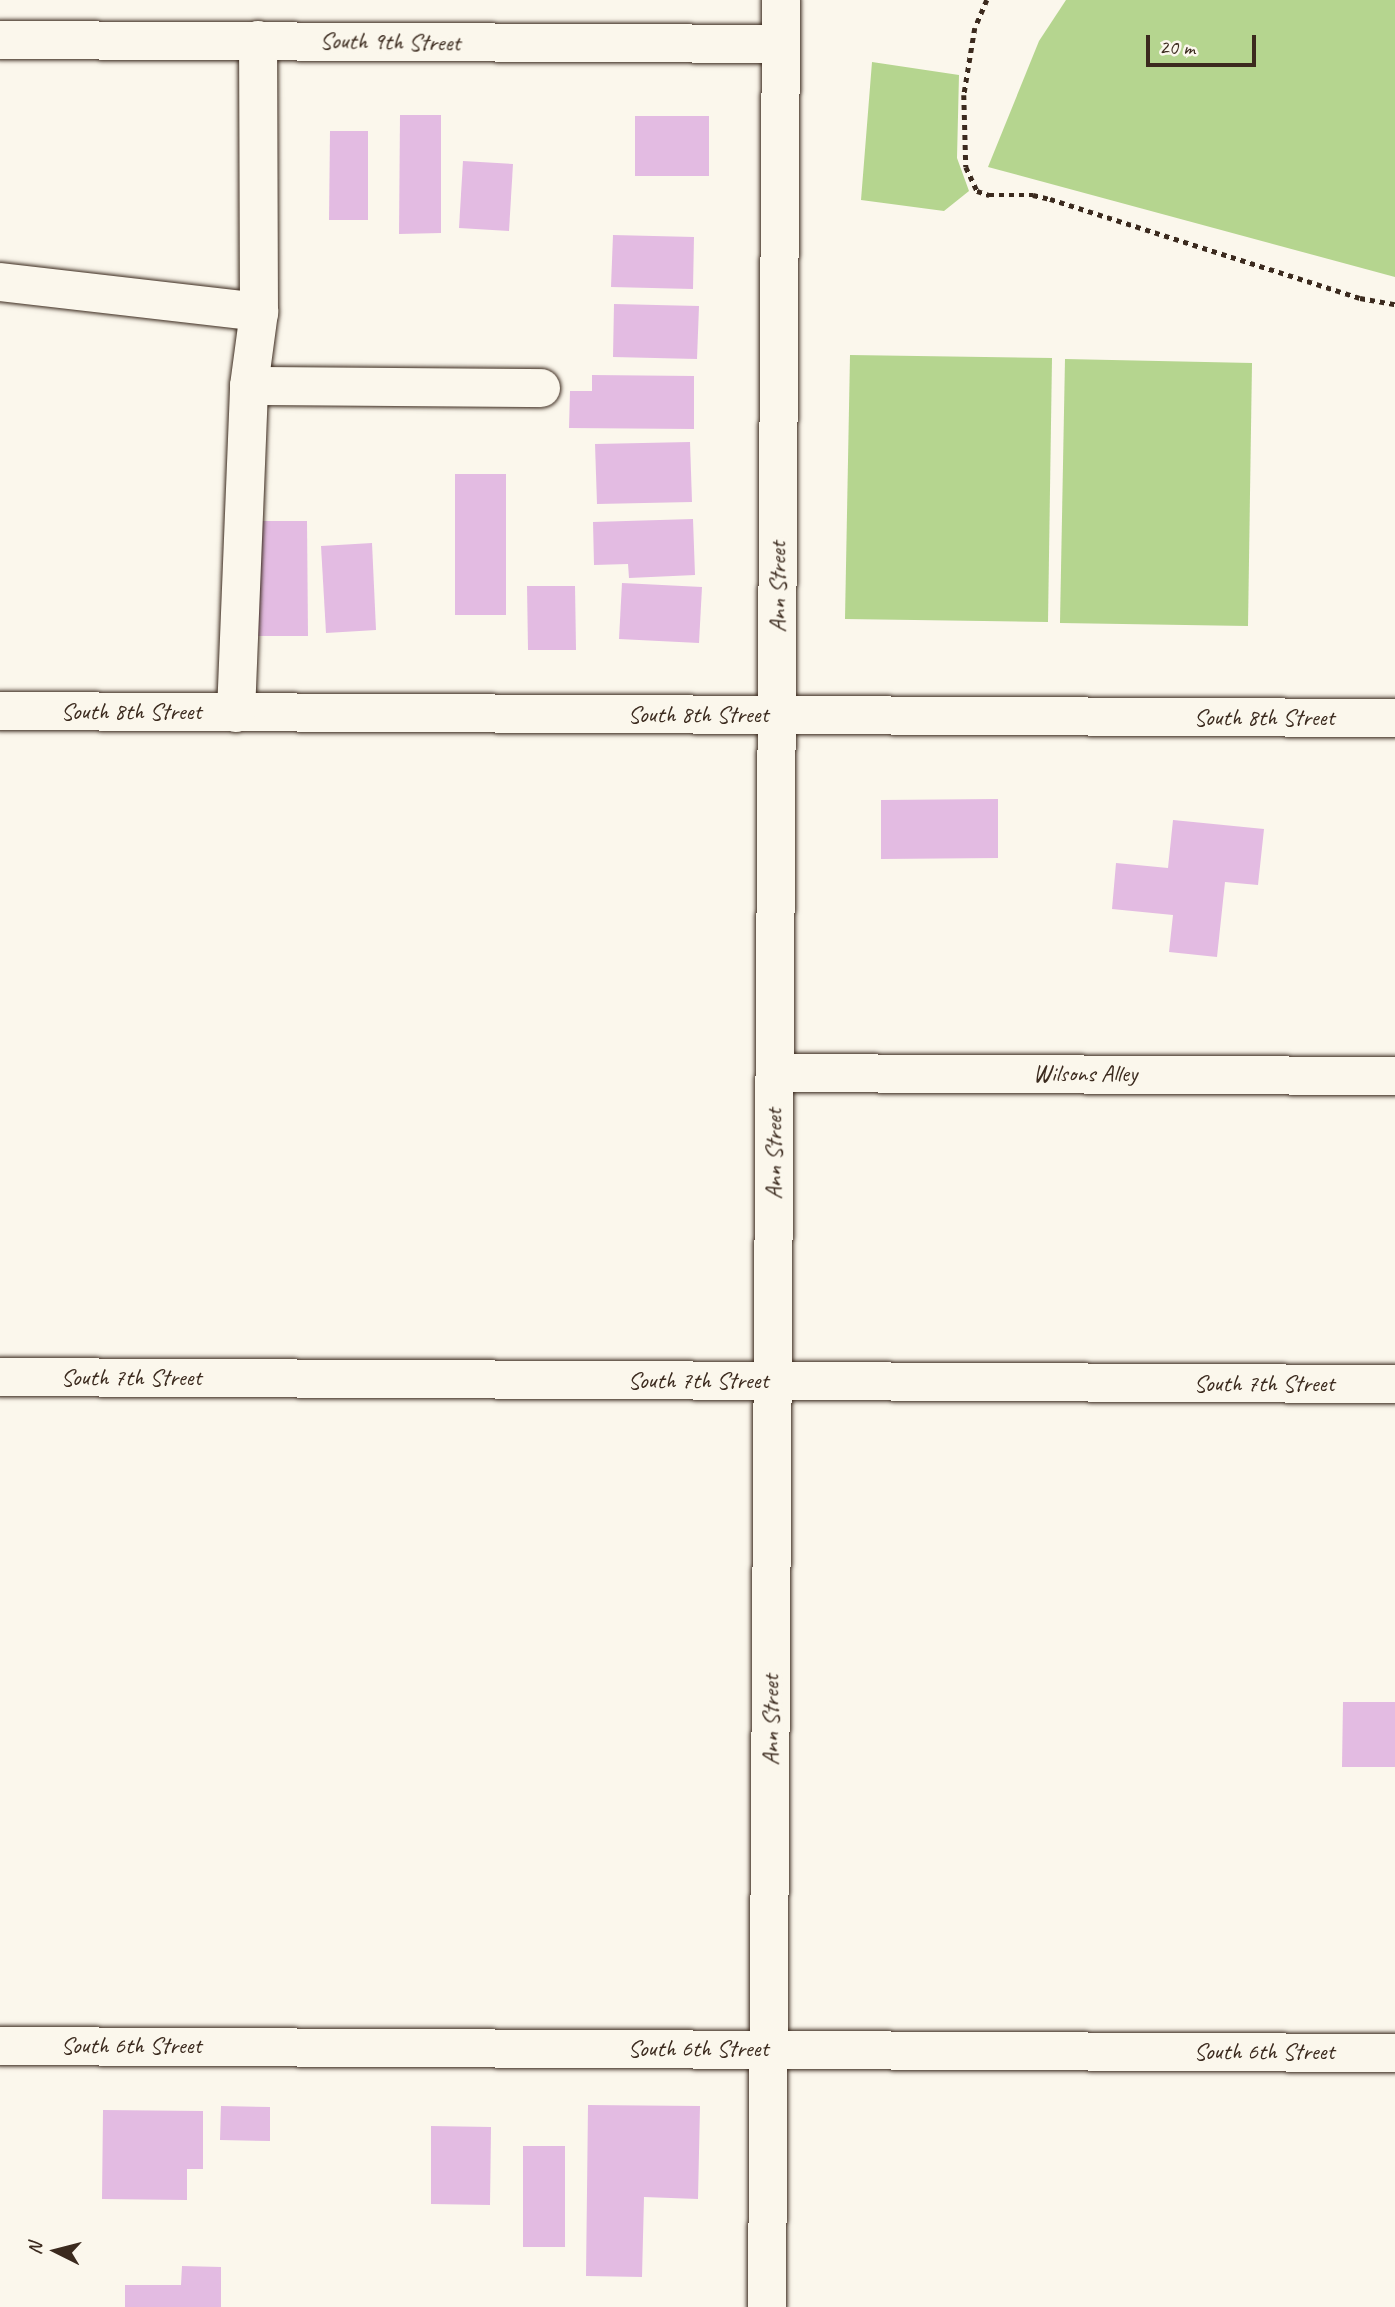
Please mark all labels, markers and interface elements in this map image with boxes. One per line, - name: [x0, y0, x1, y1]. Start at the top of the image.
- scale bar: [1150, 21, 1260, 65]
- street label: South 9th Street: [319, 26, 461, 58]
- text: 20 m: [1159, 34, 1195, 60]
- street label: Ann Street: [764, 541, 792, 633]
- street label: South 8th Street: [60, 698, 202, 726]
- street label: South 8th Street: [627, 701, 769, 729]
- street label: South 8th Street: [1193, 704, 1335, 732]
- street label: Wilsons Alley: [1033, 1060, 1137, 1088]
- street label: Ann Street: [760, 1108, 788, 1200]
- street label: South 7th Street: [60, 1364, 202, 1392]
- street label: South 7th Street: [627, 1367, 769, 1395]
- street label: South 7th Street: [1193, 1370, 1335, 1398]
- street label: Ann Street: [757, 1674, 785, 1766]
- street label: South 6th Street: [60, 2032, 202, 2060]
- street label: South 6th Street: [627, 2035, 769, 2063]
- street label: South 6th Street: [1193, 2038, 1335, 2066]
- north arrow: [21, 2216, 91, 2286]
- text: N: [23, 2242, 48, 2256]

